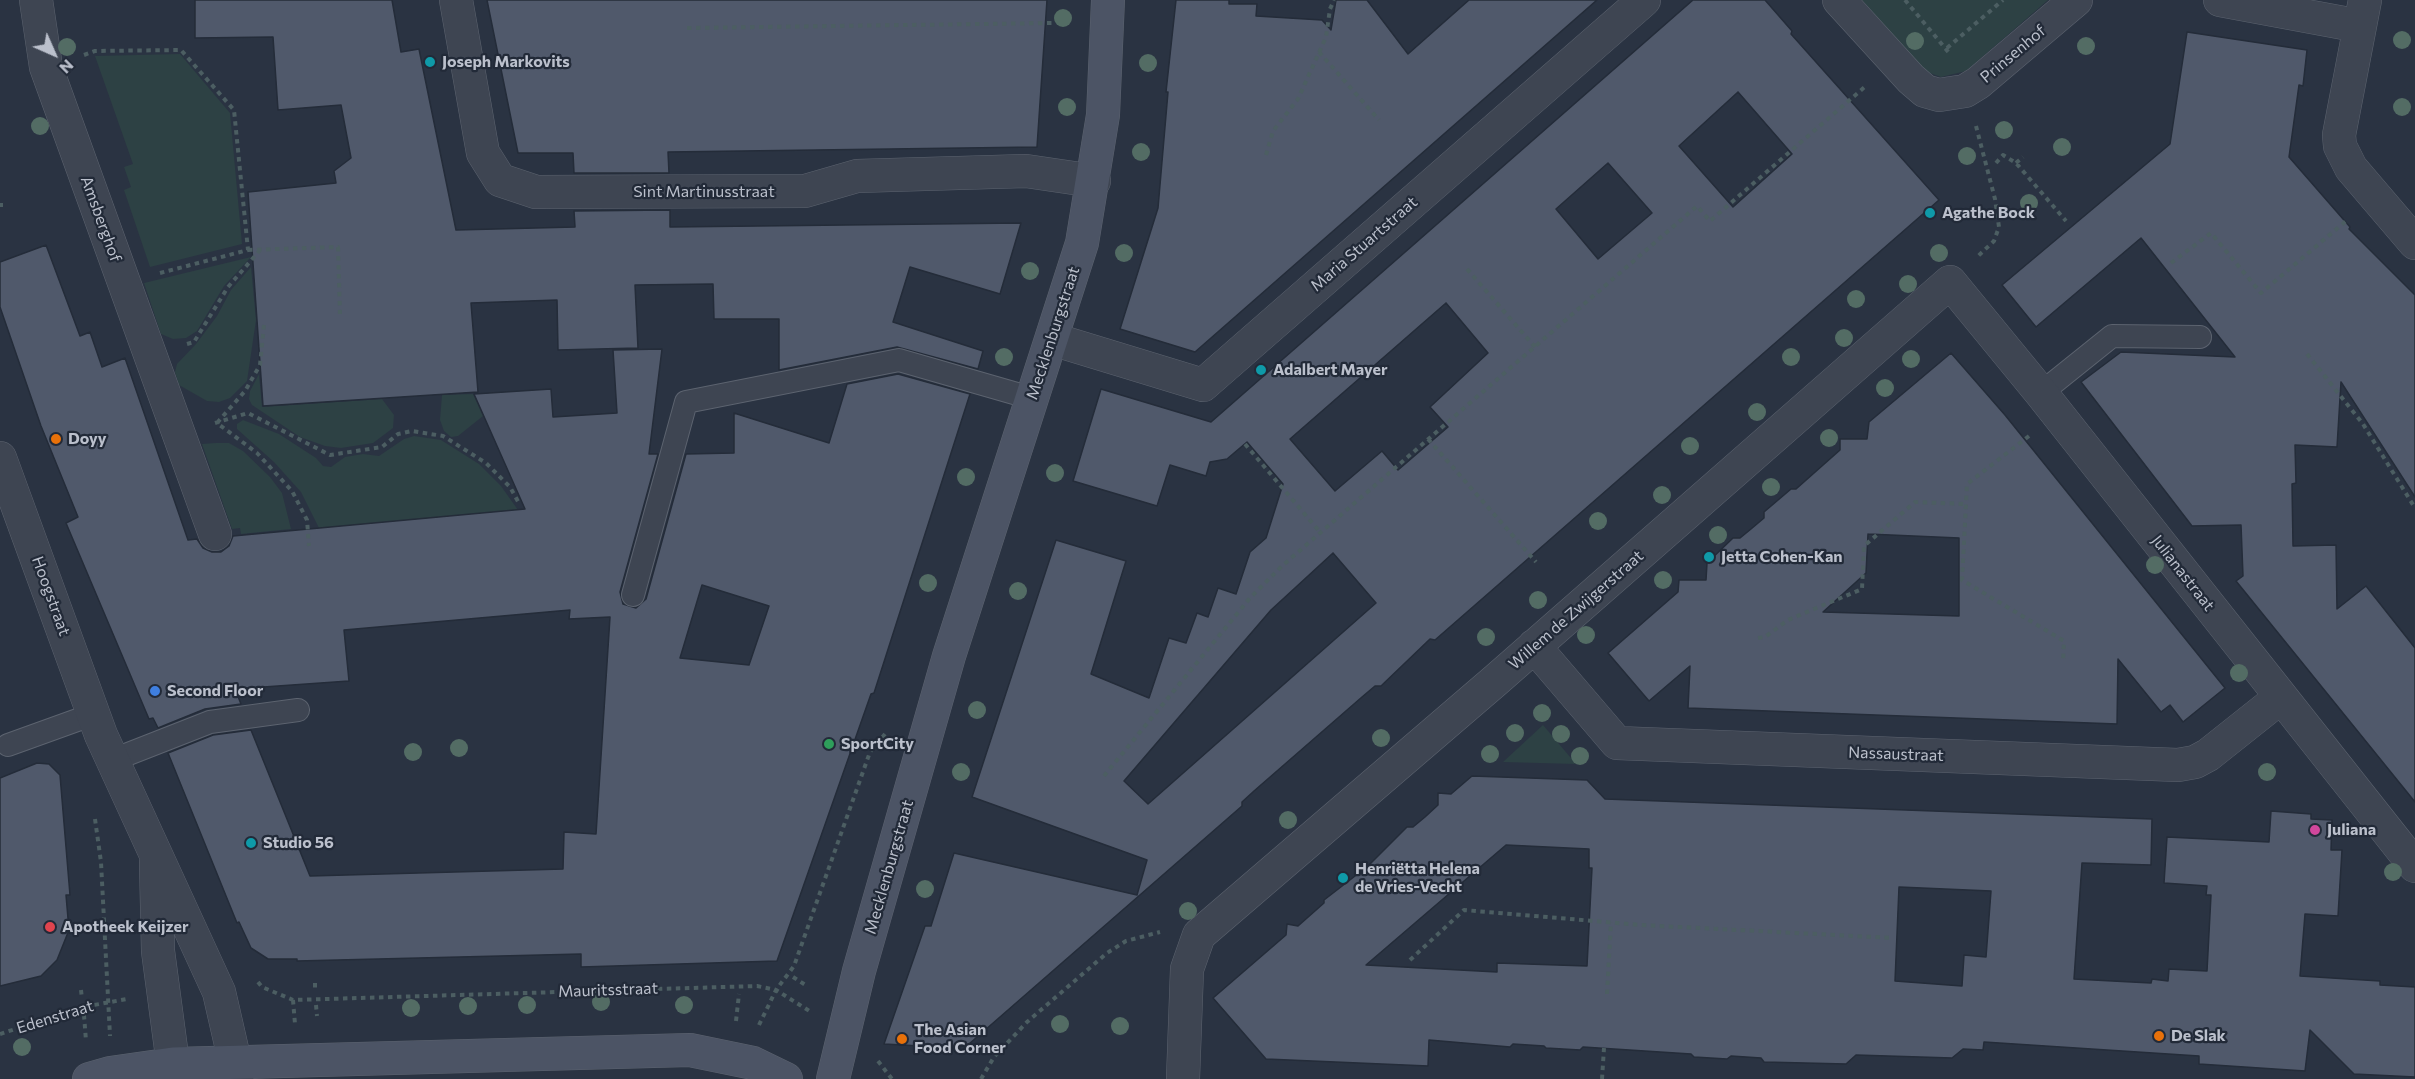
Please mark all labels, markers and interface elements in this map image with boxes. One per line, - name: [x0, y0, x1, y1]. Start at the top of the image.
- street label: Prinsenhof: [1976, 21, 2050, 87]
- north arrow: [24, 24, 84, 84]
- place label: Joseph Markovits: [442, 52, 570, 72]
- marker: Joseph Markovits: [423, 55, 437, 69]
- text: N: [56, 56, 78, 78]
- street label: Amsberghof: [77, 173, 125, 265]
- street label: Sint Martinusstraat: [633, 182, 775, 202]
- street label: Maria Stuartstraat: [1307, 193, 1421, 295]
- place label: Agathe Bock: [1942, 203, 2035, 223]
- marker: Agathe Bock: [1923, 206, 1937, 220]
- street label: Mecklenburgstraat: [1022, 264, 1084, 402]
- place label: Adalbert Mayer: [1273, 360, 1387, 380]
- marker: Adalbert Mayer: [1254, 363, 1268, 377]
- place label: Doyy: [68, 429, 107, 449]
- marker: Doyy: [49, 432, 63, 446]
- street label: Julianastraat: [2147, 531, 2219, 615]
- street label: Willem de Zwijgerstraat: [1505, 546, 1647, 674]
- place label: Jetta Cohen-Kan: [1721, 547, 1843, 567]
- marker: Jetta Cohen-Kan: [1702, 550, 1716, 564]
- street label: Hoogstraat: [28, 554, 74, 638]
- place label: Second Floor: [167, 681, 263, 701]
- marker: Second Floor: [148, 684, 162, 698]
- place label: SportCity: [841, 734, 914, 754]
- marker: SportCity: [822, 737, 836, 751]
- street label: Nassaustraat: [1848, 743, 1944, 765]
- street label: Mecklenburgstraat: [861, 798, 917, 936]
- place label: Juliana: [2327, 820, 2376, 840]
- marker: Juliana: [2308, 823, 2322, 837]
- place label: Studio 56: [263, 833, 334, 853]
- marker: Studio 56: [244, 836, 258, 850]
- place label: Henriëtta Helena de Vries-Vecht: [1355, 859, 1480, 897]
- marker: Henriëtta Helena de Vries-Vecht: [1336, 871, 1350, 885]
- place label: Apotheek Keijzer: [62, 917, 189, 937]
- marker: Apotheek Keijzer: [43, 920, 57, 934]
- street label: Mauritsstraat: [558, 979, 658, 1001]
- street label: Edenstraat: [14, 996, 96, 1038]
- place label: The Asian Food Corner: [914, 1020, 1006, 1058]
- place label: De Slak: [2171, 1026, 2226, 1046]
- marker: De Slak: [2152, 1029, 2166, 1043]
- marker: The Asian Food Corner: [895, 1032, 909, 1046]

